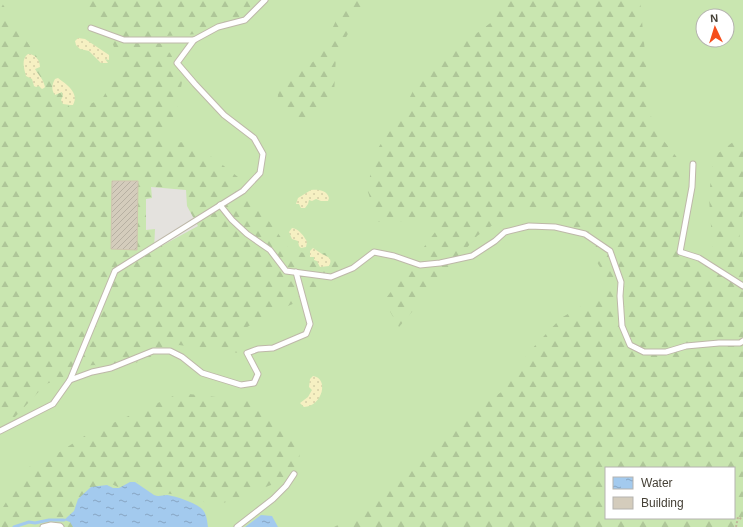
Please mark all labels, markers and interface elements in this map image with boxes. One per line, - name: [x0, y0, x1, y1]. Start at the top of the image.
- north arrow: [695, 8, 735, 48]
- text: N: [710, 12, 719, 24]
- legend: [605, 467, 735, 519]
- text: Water: [641, 476, 673, 490]
- text: Building: [641, 496, 684, 510]

